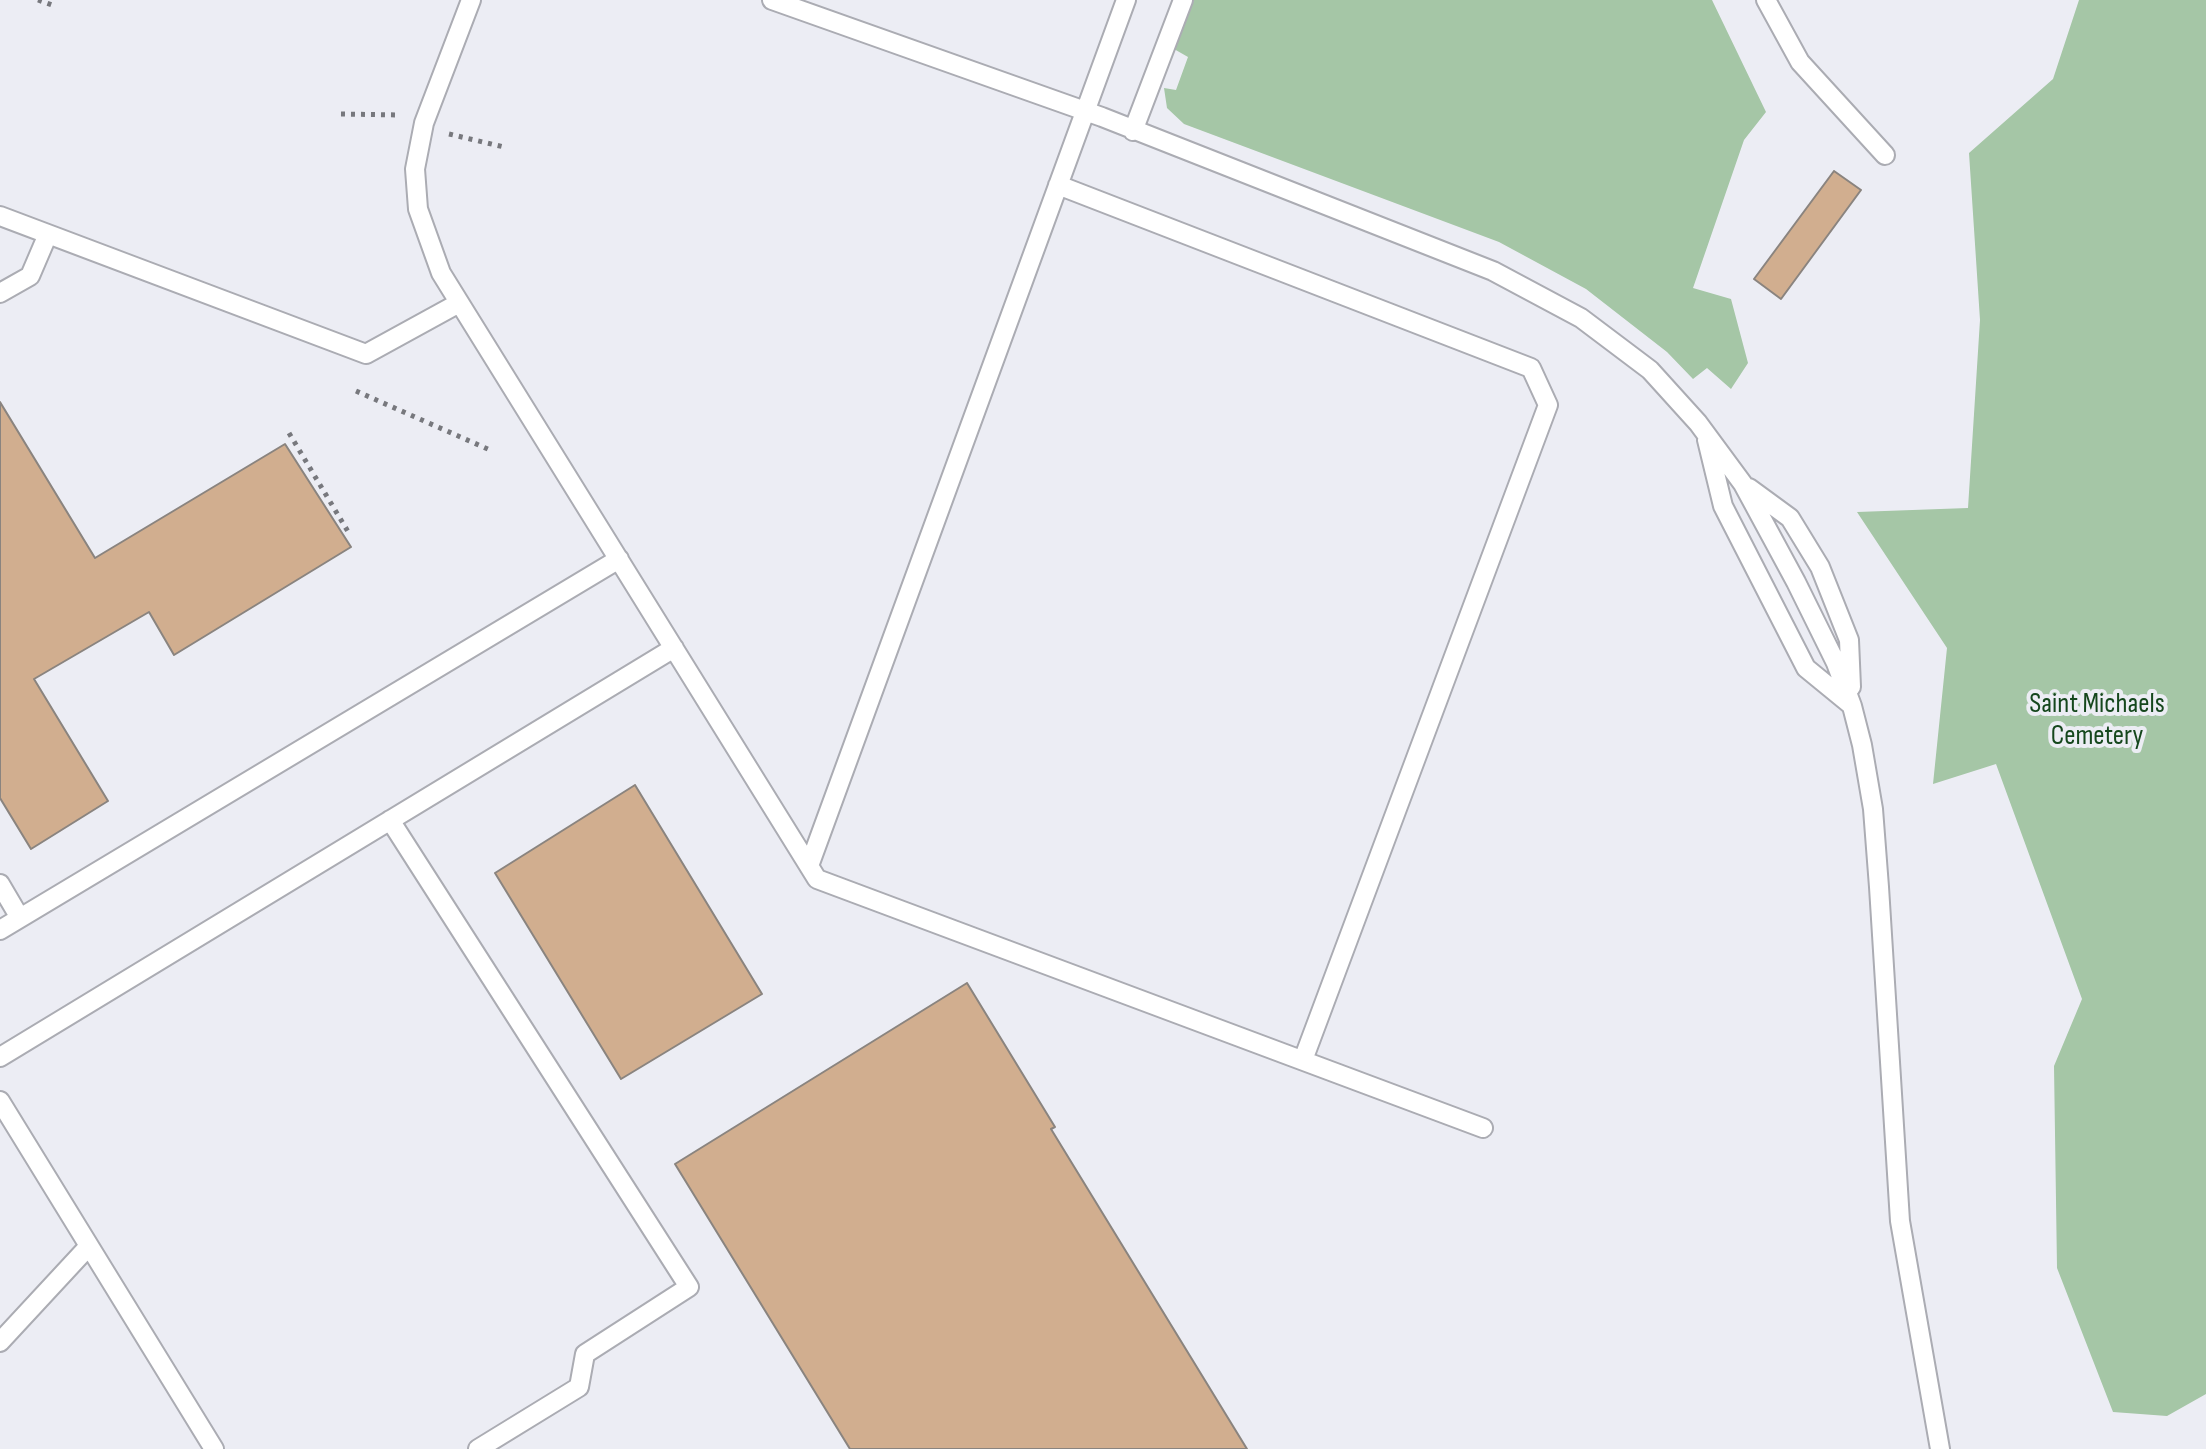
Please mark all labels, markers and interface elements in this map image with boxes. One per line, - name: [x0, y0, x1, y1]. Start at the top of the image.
- park label: Saint Michaels Cemetery: [2029, 688, 2165, 754]

